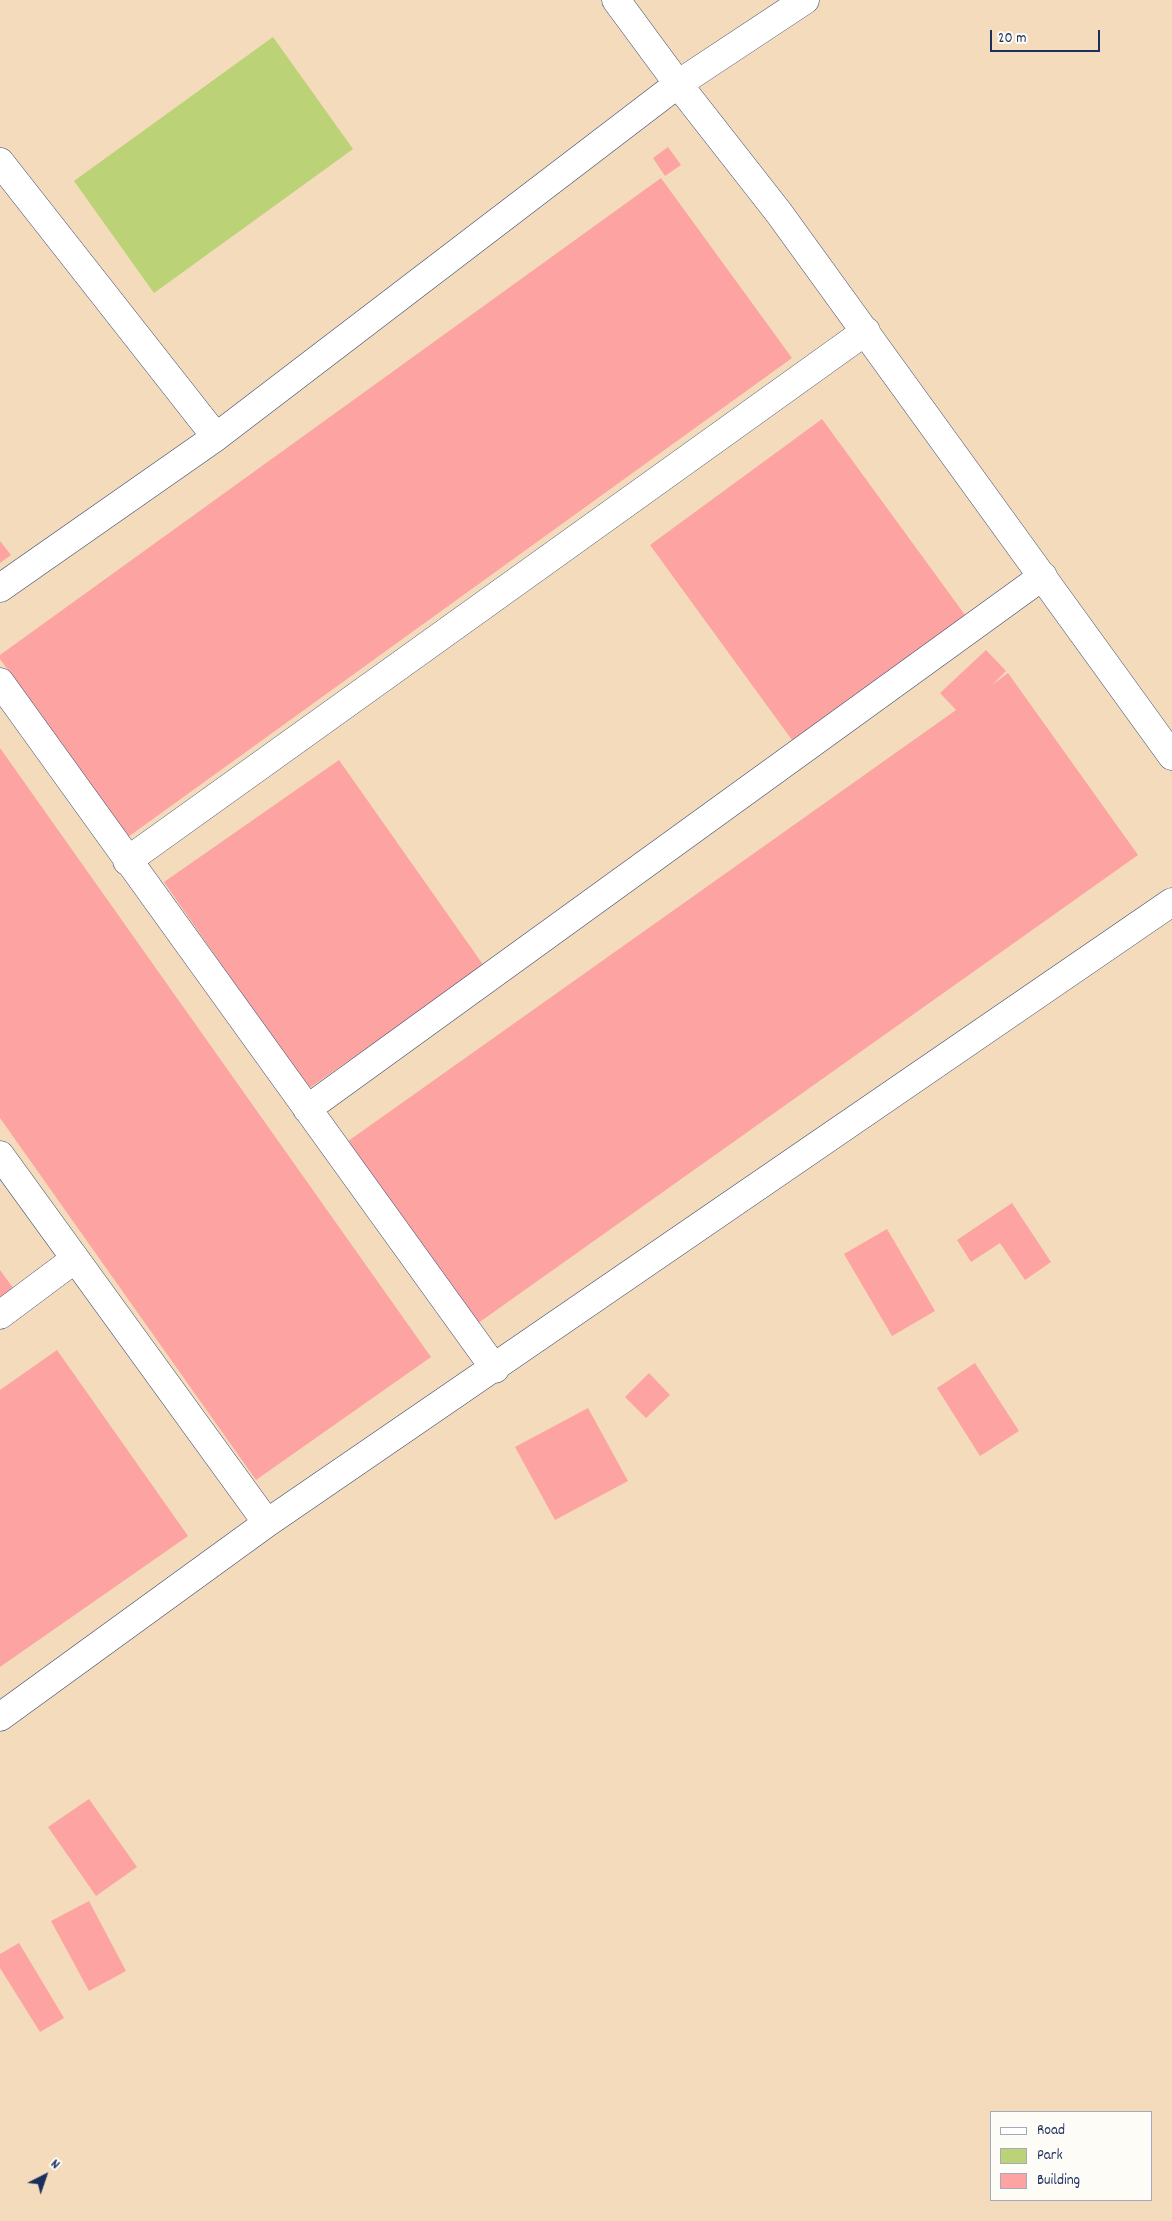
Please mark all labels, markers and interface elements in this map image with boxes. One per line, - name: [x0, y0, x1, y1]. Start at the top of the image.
- scale bar: [992, 20, 1102, 52]
- text: 20 m: [998, 28, 1026, 50]
- legend: [990, 2111, 1152, 2201]
- text: Road: [1037, 2120, 1065, 2142]
- text: Park: [1037, 2145, 1063, 2167]
- north arrow: [20, 2151, 70, 2201]
- text: N: [46, 2155, 64, 2174]
- text: Building: [1037, 2170, 1080, 2192]

